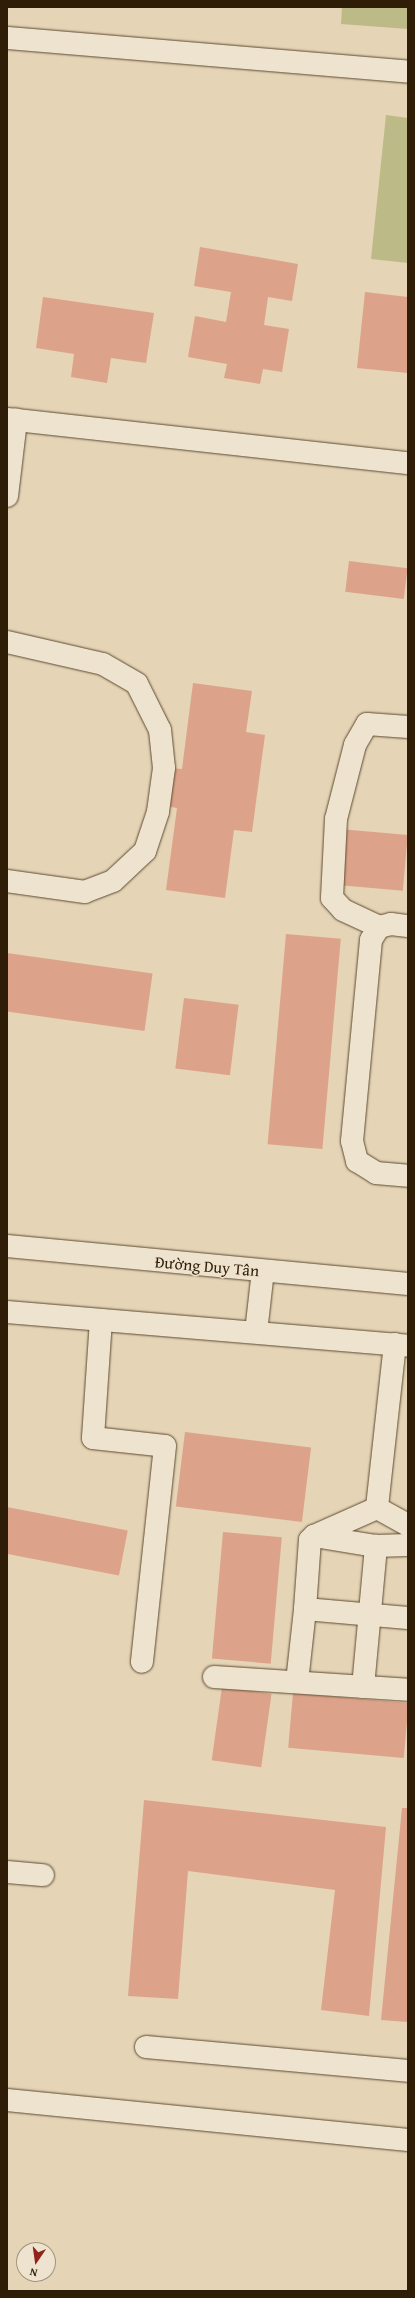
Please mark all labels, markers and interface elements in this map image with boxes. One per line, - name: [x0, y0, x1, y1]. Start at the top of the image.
- street label: Đường Duy Tân: [154, 1252, 260, 1280]
- north arrow: [16, 2242, 56, 2282]
- text: N: [28, 2264, 39, 2281]

